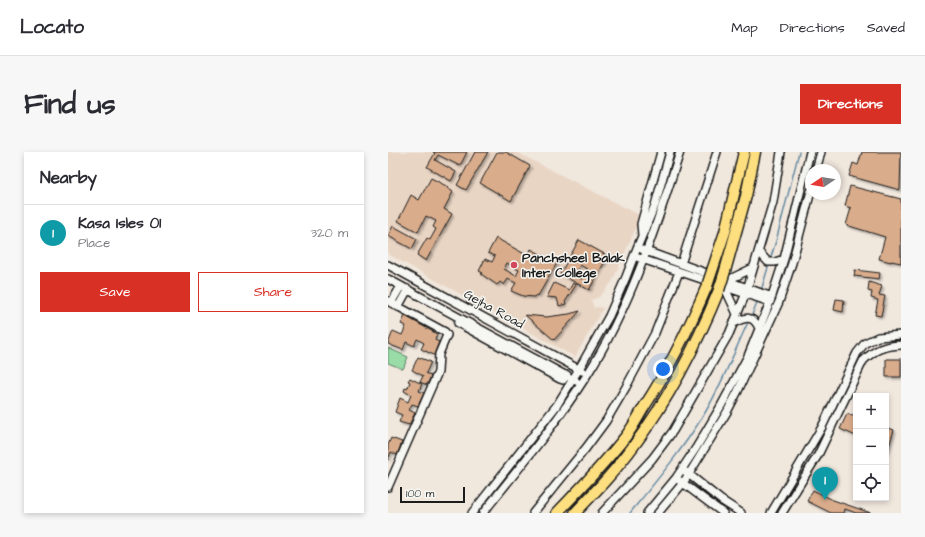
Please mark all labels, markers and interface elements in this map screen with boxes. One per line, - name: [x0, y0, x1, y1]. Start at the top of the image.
- text: Locato: [20, 14, 84, 41]
- text: Map: [731, 18, 758, 38]
- text: Directions: [780, 18, 845, 38]
- text: Saved: [867, 18, 905, 38]
- button: Directions: [800, 84, 901, 124]
- text: Find us: [24, 85, 115, 124]
- north arrow: [805, 164, 841, 200]
- text: Nearby: [40, 166, 97, 190]
- text: Kasa Isles 01: [78, 213, 161, 234]
- text: 1: [52, 224, 54, 242]
- text: 320 m: [310, 224, 348, 242]
- text: Place: [78, 234, 110, 252]
- place label: Panchsheel Balak Inter College: [522, 249, 626, 284]
- marker: Panchsheel Balak Inter College: [509, 260, 519, 270]
- button: Save: [40, 272, 190, 312]
- button: Share: [198, 272, 348, 312]
- street label: Gejha Road: [461, 285, 528, 333]
- your location: [653, 359, 673, 379]
- map controls: [853, 393, 889, 501]
- button: +: [853, 393, 889, 429]
- button: −: [853, 429, 889, 465]
- button: locate: [853, 465, 889, 501]
- pin: 1: [812, 467, 838, 500]
- scale bar: [400, 485, 465, 504]
- text: 100 m: [406, 486, 434, 501]

